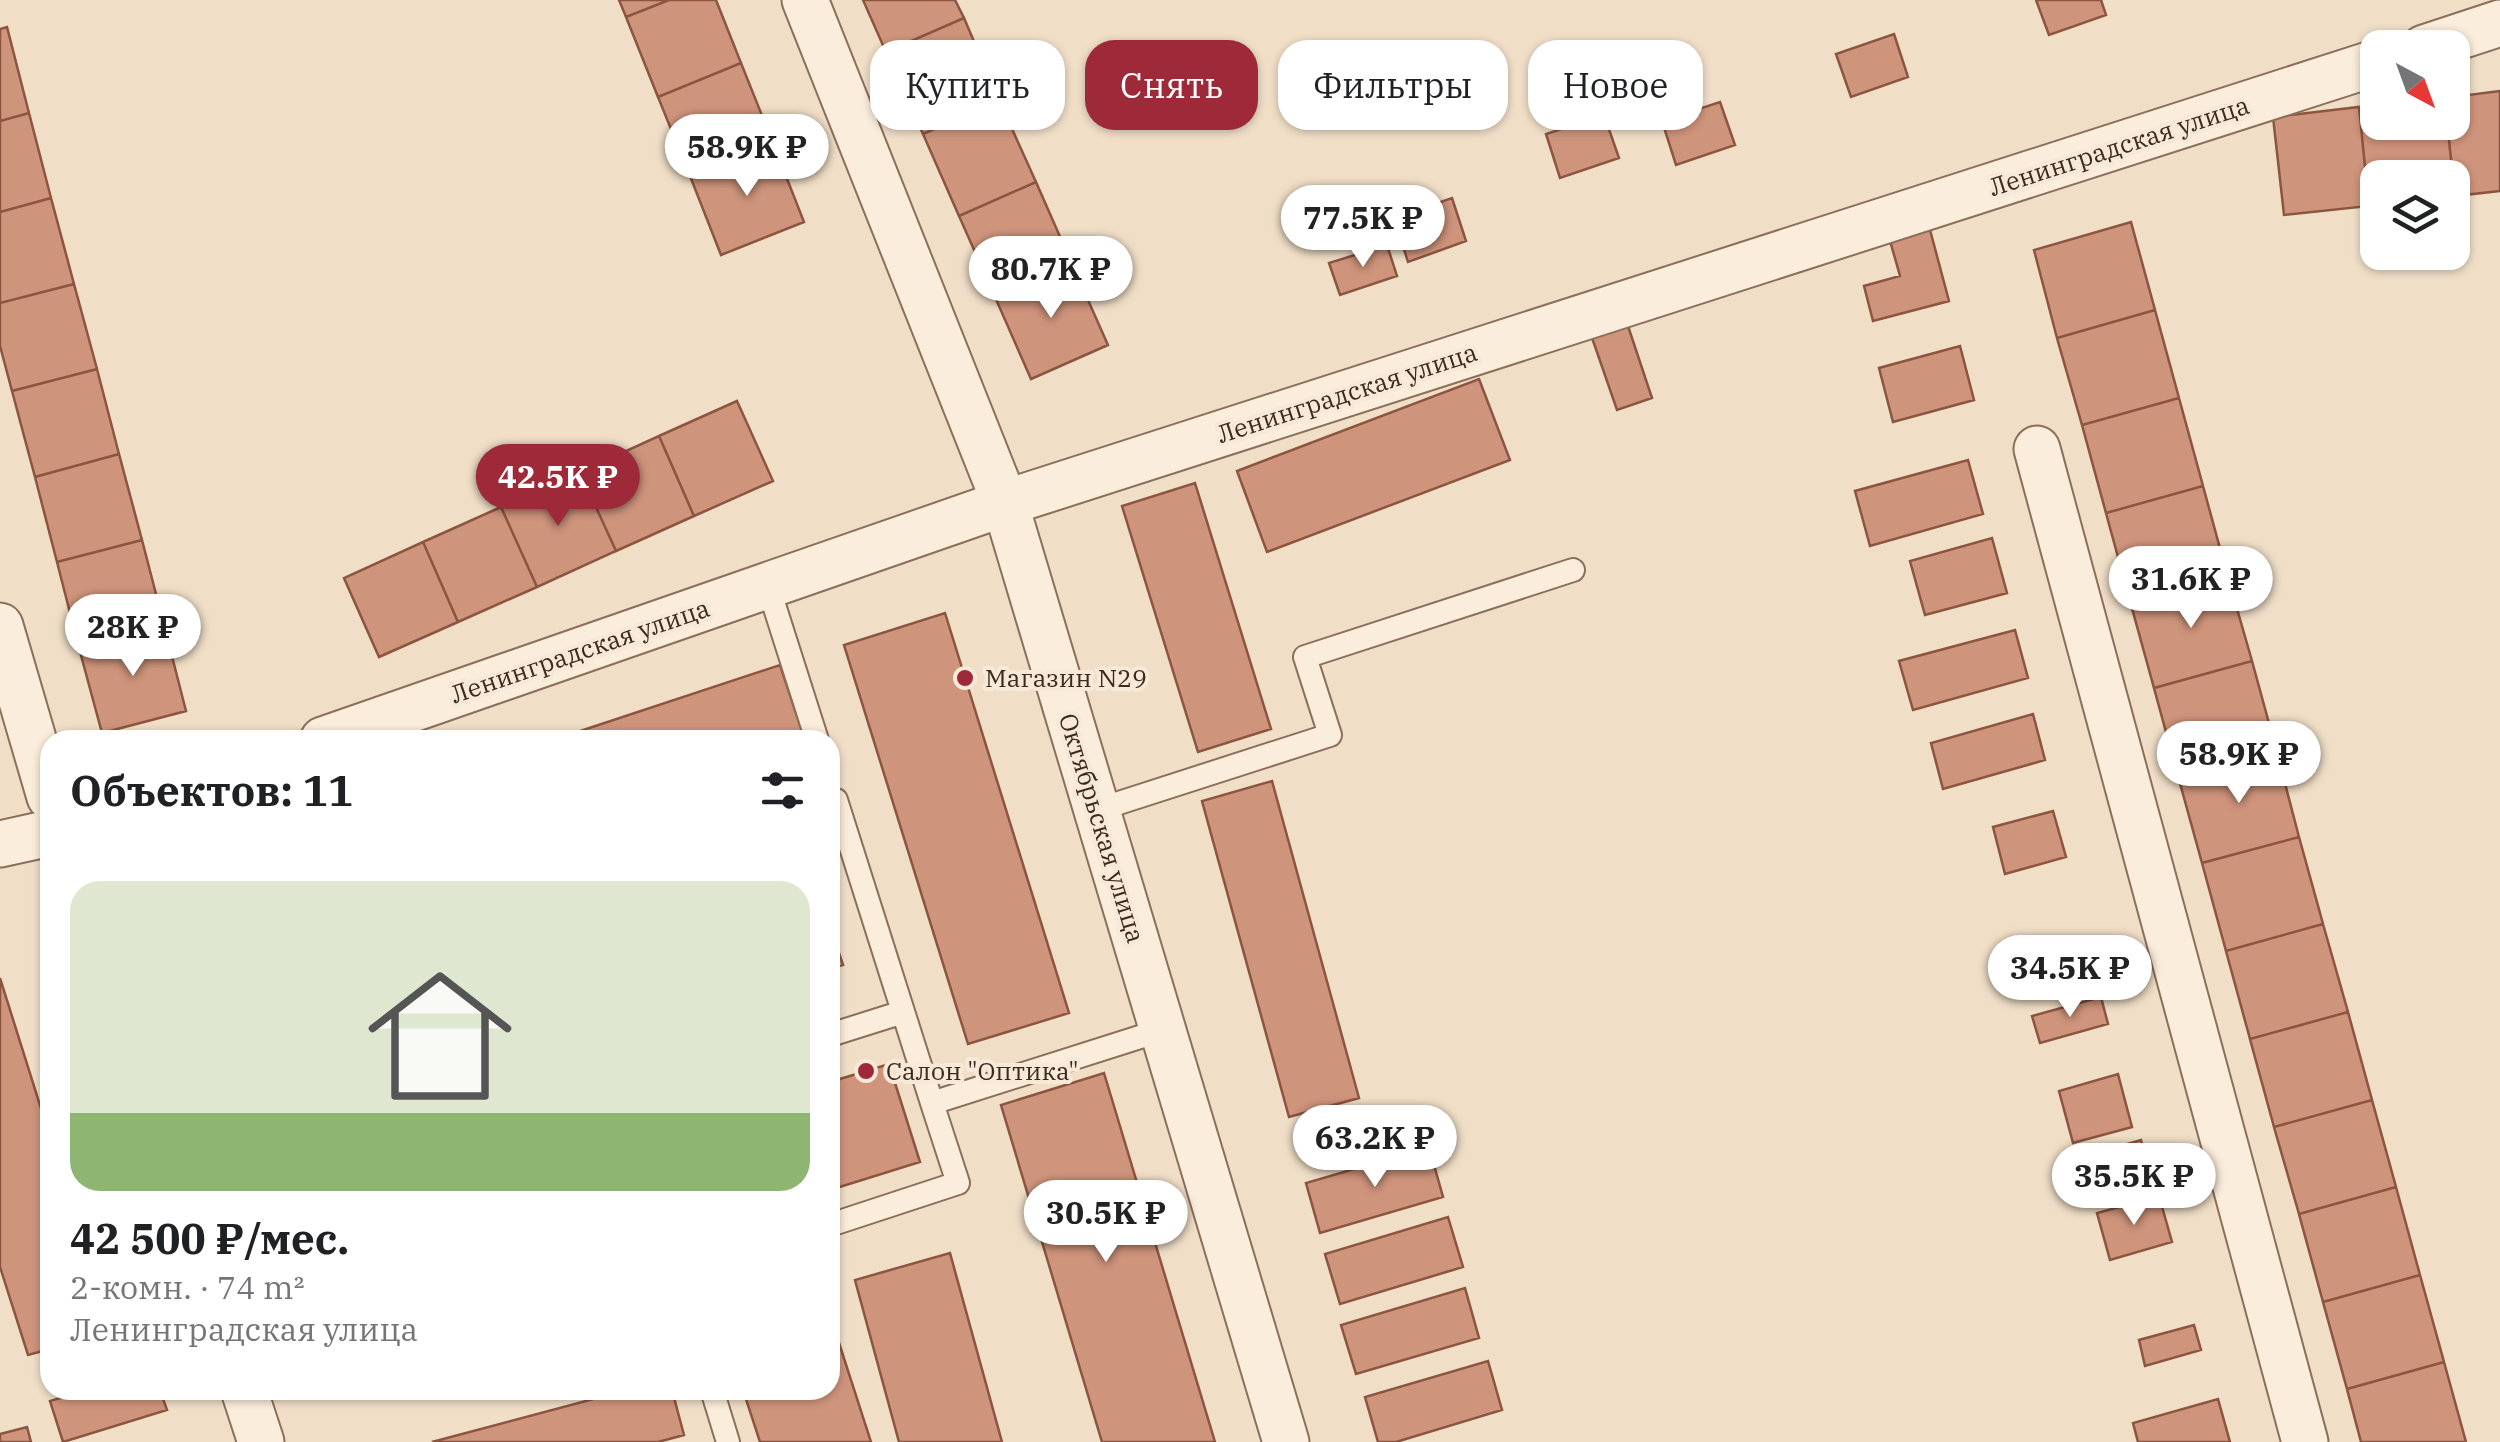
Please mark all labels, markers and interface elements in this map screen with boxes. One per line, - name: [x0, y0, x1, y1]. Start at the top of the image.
- north arrow: [2360, 30, 2470, 140]
- map controls: [2360, 30, 2470, 270]
- chip: Купить: [870, 40, 1065, 130]
- chip: Снять: [1085, 40, 1258, 130]
- chip: Фильтры: [1278, 40, 1508, 130]
- chip: Новое: [1528, 40, 1703, 130]
- street label: Ленинградская улица: [1984, 88, 2253, 203]
- pin: 58.9K ₽: [655, 114, 839, 199]
- text: 58.9K ₽: [687, 125, 807, 167]
- button: layers: [2360, 160, 2470, 270]
- pin: 77.5K ₽: [1271, 185, 1455, 270]
- text: 77.5K ₽: [1303, 196, 1423, 238]
- pin: 80.7K ₽: [959, 236, 1143, 321]
- text: 80.7K ₽: [991, 247, 1111, 289]
- street label: Ленинградская улица: [1212, 335, 1481, 450]
- pin: 42.5K ₽: [466, 444, 650, 529]
- text: 42.5K ₽: [498, 455, 618, 497]
- pin: 31.6K ₽: [2099, 546, 2283, 631]
- text: 31.6K ₽: [2131, 557, 2251, 599]
- street label: Ленинградская улица: [446, 591, 714, 710]
- pin: 28K ₽: [63, 594, 203, 679]
- text: 28K ₽: [87, 605, 179, 647]
- place label: Магазин N29: [985, 661, 1147, 694]
- marker: Магазин N29: [954, 667, 976, 689]
- street label: Октябрьская улица: [1052, 709, 1153, 947]
- pin: 58.9K ₽: [2147, 721, 2331, 806]
- text: 58.9K ₽: [2179, 732, 2299, 774]
- text: Объектов: 11: [70, 763, 353, 818]
- icon: filters: [755, 763, 810, 818]
- pin: 34.5K ₽: [1978, 935, 2162, 1020]
- icon: home: [350, 946, 530, 1126]
- text: 34.5K ₽: [2010, 946, 2130, 988]
- place label: Салон "Оптика": [886, 1054, 1079, 1087]
- marker: Салон "Оптика": [855, 1060, 877, 1082]
- pin: 63.2K ₽: [1283, 1105, 1467, 1190]
- text: 63.2K ₽: [1315, 1116, 1435, 1158]
- pin: 35.5K ₽: [2042, 1143, 2226, 1228]
- text: 35.5K ₽: [2074, 1154, 2194, 1196]
- pin: 30.5K ₽: [1014, 1180, 1198, 1265]
- text: 30.5K ₽: [1046, 1191, 1166, 1233]
- text: 42 500 ₽/мес.: [70, 1211, 349, 1266]
- text: 2-комн. · 74 m²: [70, 1266, 304, 1308]
- text: Ленинградская улица: [70, 1308, 418, 1350]

